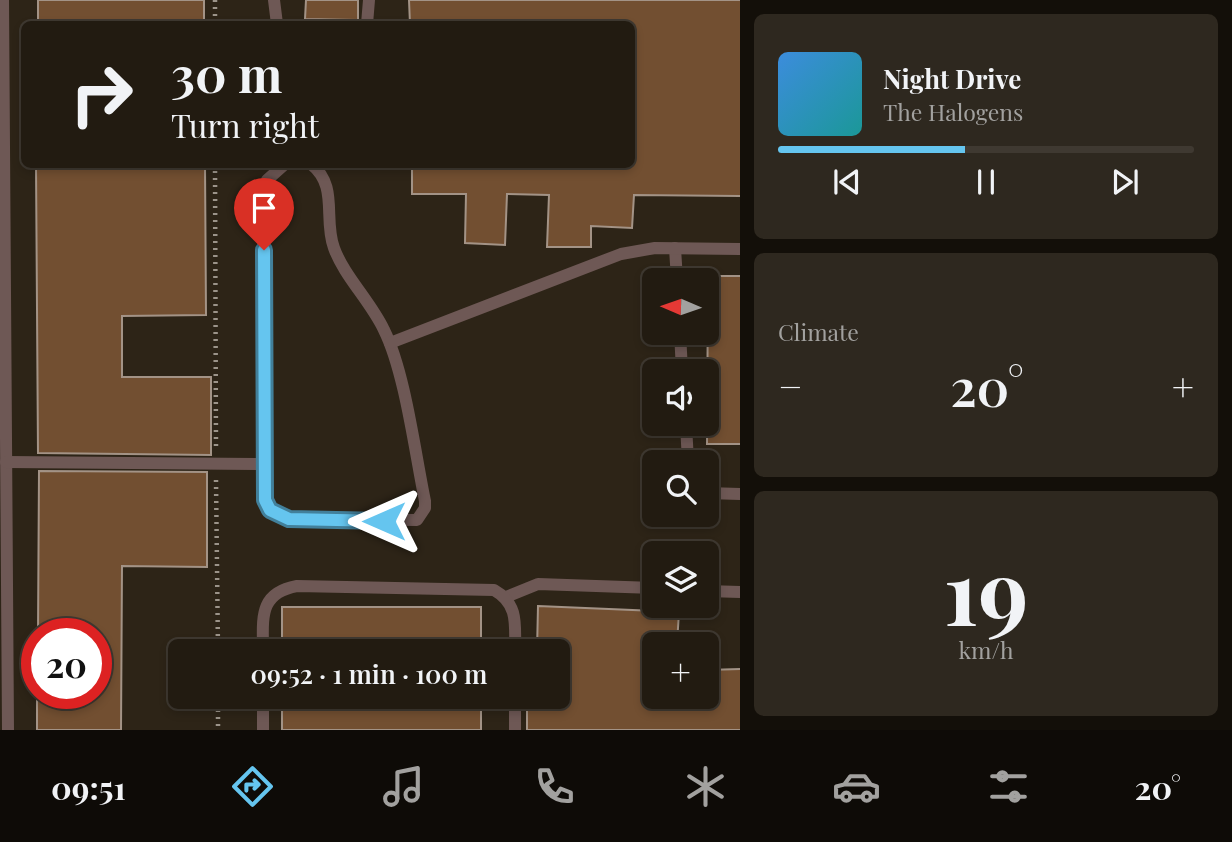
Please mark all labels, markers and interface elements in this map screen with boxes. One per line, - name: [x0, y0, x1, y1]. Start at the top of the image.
- text: 30 m: [171, 40, 282, 105]
- icon: right: [56, 49, 147, 140]
- text: Night Drive: [883, 61, 1021, 96]
- text: The Halogens: [883, 96, 1023, 127]
- text: Turn right: [171, 103, 319, 146]
- icon: previous: [828, 163, 866, 201]
- icon: pause: [967, 163, 1005, 201]
- icon: next: [1106, 163, 1144, 201]
- pin: [234, 178, 294, 250]
- icon: arrive: [245, 189, 283, 227]
- north arrow: [642, 268, 719, 345]
- map controls: [642, 268, 719, 709]
- text: Climate: [778, 316, 859, 347]
- text: 20°: [950, 351, 1024, 420]
- button: sound: [642, 359, 719, 436]
- text: −: [778, 360, 803, 411]
- text: +: [1172, 360, 1194, 411]
- button: search: [642, 450, 719, 527]
- position arrow: [347, 484, 421, 558]
- text: 19: [943, 528, 1029, 649]
- button: layers: [642, 541, 719, 618]
- speed limit sign: 20: [21, 618, 112, 709]
- button: +: [642, 632, 719, 709]
- text: km/h: [958, 634, 1014, 665]
- text: 09:52 · 1 min · 100 m: [251, 656, 487, 691]
- icon: directions: [228, 762, 277, 811]
- icon: music: [379, 762, 428, 811]
- icon: phone: [530, 762, 579, 811]
- icon: climate: [681, 762, 730, 811]
- icon: car: [832, 762, 881, 811]
- icon: filters: [984, 762, 1033, 811]
- text: 09:51: [51, 765, 126, 808]
- text: 20°: [1135, 765, 1181, 808]

